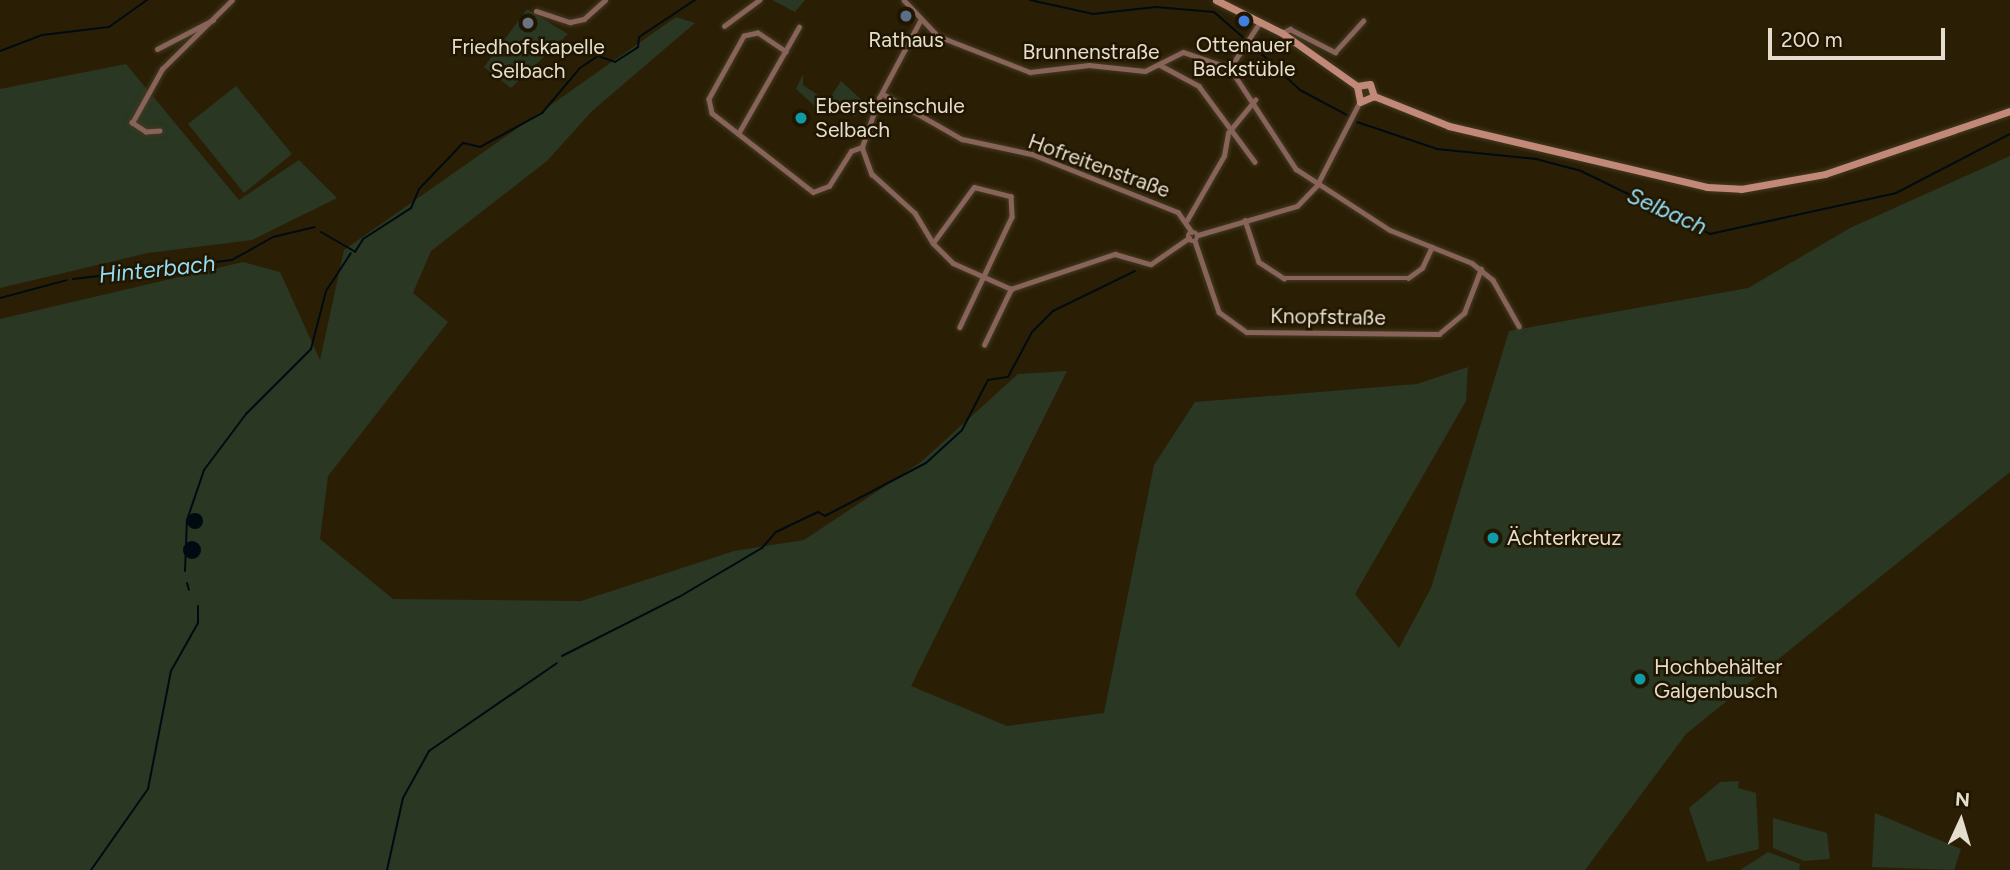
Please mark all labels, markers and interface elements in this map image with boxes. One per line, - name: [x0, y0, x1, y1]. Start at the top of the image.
- marker: Rathaus: [898, 8, 914, 24]
- marker: Ottenauer Backstüble: [1236, 13, 1252, 29]
- scale bar: [1772, 14, 1949, 58]
- marker: Friedhofskapelle Selbach: [520, 15, 536, 31]
- place label: Rathaus: [868, 27, 944, 53]
- text: 200 m: [1781, 27, 1843, 52]
- place label: Ottenauer Backstüble: [1193, 32, 1295, 82]
- place label: Friedhofskapelle Selbach: [451, 34, 605, 84]
- street label: Brunnenstraße: [1022, 39, 1160, 65]
- place label: Ebersteinschule Selbach: [815, 93, 965, 143]
- marker: Ebersteinschule Selbach: [793, 110, 809, 126]
- street label: Hofreitenstraße: [1025, 129, 1173, 203]
- water label: Selbach: [1623, 181, 1711, 241]
- water label: Hinterbach: [97, 249, 217, 289]
- street label: Knopfstraße: [1270, 303, 1386, 331]
- place label: Ächterkreuz: [1507, 525, 1622, 551]
- marker: Ächterkreuz: [1485, 530, 1501, 546]
- place label: Hochbehälter Galgenbusch: [1654, 654, 1782, 704]
- marker: Hochbehälter Galgenbusch: [1632, 671, 1648, 687]
- north arrow: [1926, 786, 1996, 856]
- text: N: [1954, 788, 1971, 812]

